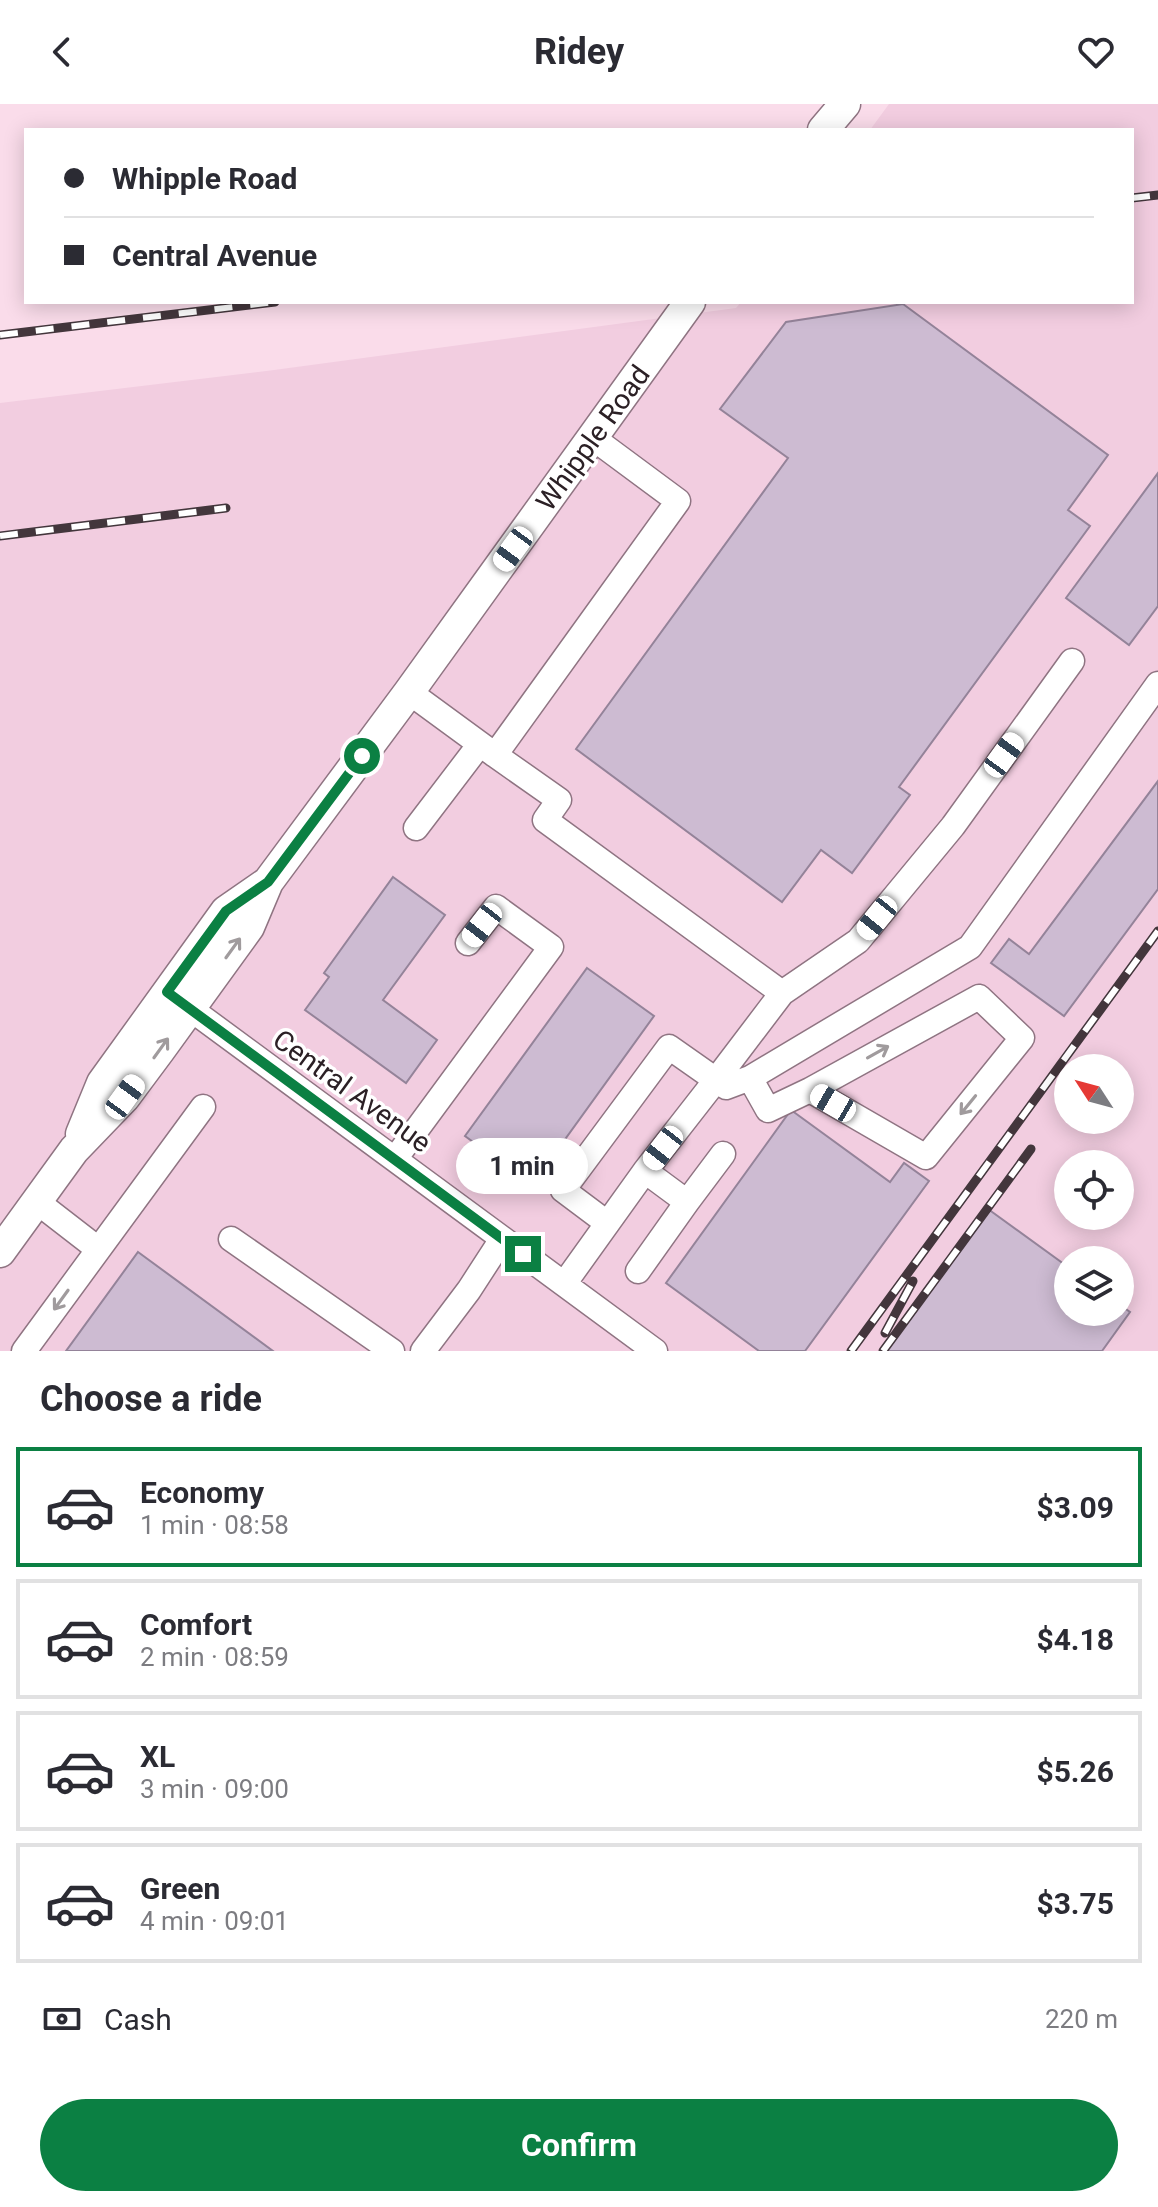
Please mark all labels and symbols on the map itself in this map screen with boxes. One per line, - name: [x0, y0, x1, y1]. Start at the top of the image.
- street label: Whipple Road: [529, 359, 657, 517]
- car: [489, 523, 537, 575]
- car: [980, 729, 1028, 781]
- route start: [344, 738, 380, 774]
- car: [853, 892, 901, 944]
- car: [458, 899, 506, 951]
- one-way arrow: [225, 938, 242, 959]
- street label: Central Avenue: [267, 1023, 437, 1159]
- one-way arrow: [153, 1038, 169, 1060]
- one-way arrow: [866, 1044, 890, 1060]
- north arrow: [1054, 1054, 1134, 1134]
- car: [101, 1071, 149, 1123]
- car: [806, 1081, 860, 1125]
- one-way arrow: [959, 1094, 977, 1114]
- car: [639, 1122, 687, 1174]
- callout: 1 min: [457, 1138, 589, 1194]
- route end: [505, 1236, 541, 1272]
- one-way arrow: [53, 1289, 70, 1310]

